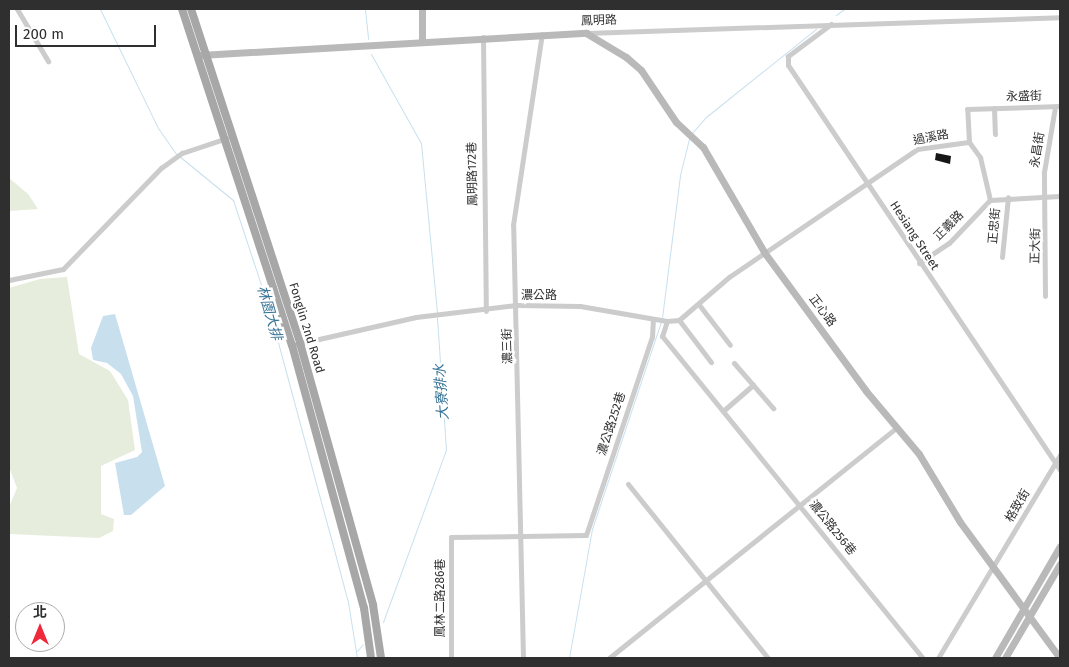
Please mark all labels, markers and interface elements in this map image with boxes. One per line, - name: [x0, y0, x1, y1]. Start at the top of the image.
- street label: 鳳明路: [581, 13, 617, 29]
- scale bar: [18, 15, 159, 47]
- text: 200 m: [23, 25, 64, 43]
- street label: 永盛街: [1006, 89, 1042, 105]
- street label: 過溪路: [912, 127, 950, 149]
- street label: 永昌街: [1028, 131, 1048, 169]
- street label: 鳳明路172巷: [465, 142, 481, 206]
- street label: Hesiang Street: [886, 199, 942, 273]
- street label: 正忠街: [986, 207, 1004, 245]
- street label: 正義路: [931, 208, 967, 244]
- street label: 正大街: [1028, 228, 1044, 264]
- street label: Fonglin 2nd Road: [285, 281, 327, 375]
- water label: 林園大排: [253, 284, 285, 342]
- street label: 濃公路: [521, 289, 557, 303]
- street label: 正心路: [805, 292, 839, 330]
- street label: 濃三街: [500, 328, 516, 364]
- water label: 大寮排水: [432, 363, 452, 421]
- street label: 濃公路252巷: [595, 391, 629, 457]
- street label: 格致街: [1003, 487, 1033, 525]
- street label: 濃公路256巷: [806, 498, 858, 558]
- street label: 鳳林二路286巷: [434, 559, 448, 637]
- north arrow: [15, 602, 65, 652]
- text: 北: [33, 604, 47, 621]

